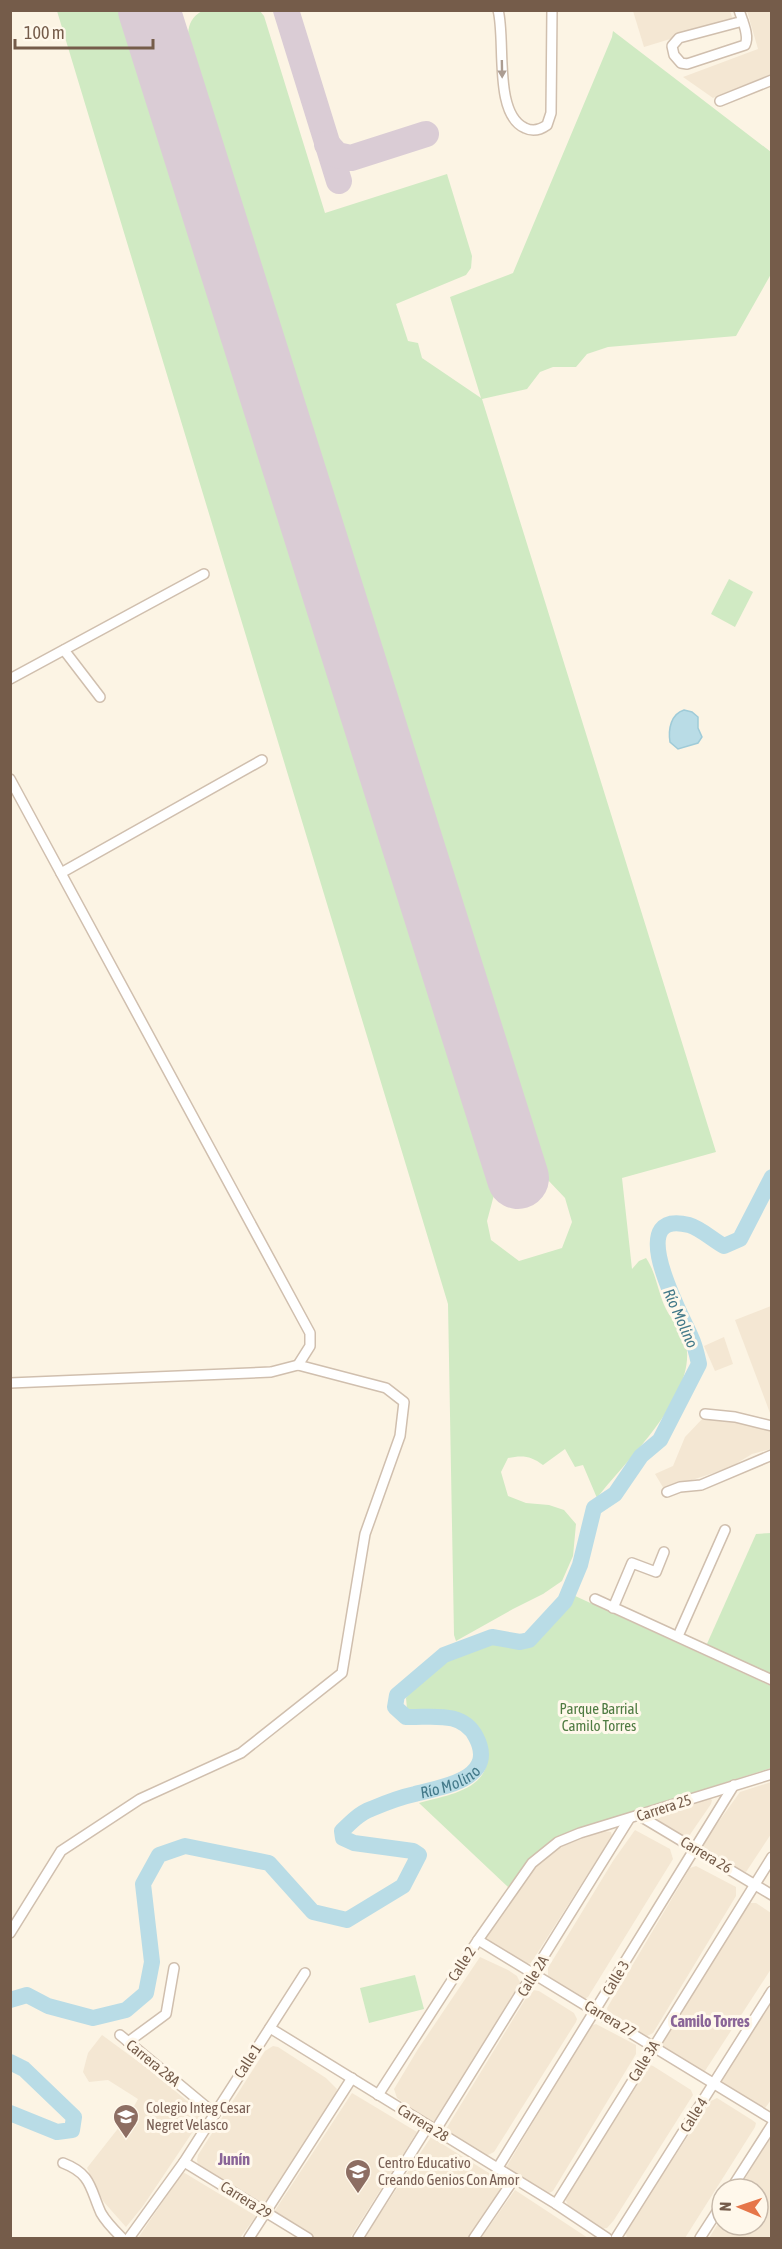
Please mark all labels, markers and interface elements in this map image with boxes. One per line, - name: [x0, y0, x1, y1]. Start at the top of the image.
- scale bar: [15, 12, 153, 50]
- text: 100 m: [24, 22, 65, 43]
- one-way arrow: [497, 59, 507, 78]
- water label: Río Molino: [660, 1286, 702, 1350]
- park label: Parque Barrial Camilo Torres: [559, 1700, 639, 1734]
- water label: Río Molino: [418, 1762, 484, 1801]
- street label: Carrera 25: [634, 1791, 693, 1824]
- street label: Carrera 26: [678, 1833, 735, 1876]
- street label: Calle 2: [444, 1943, 479, 1984]
- street label: Calle 2A: [513, 1952, 552, 1999]
- street label: Calle 3: [599, 1957, 633, 1998]
- street label: Carrera 27: [582, 1997, 639, 2040]
- district label: Camilo Torres: [670, 2012, 750, 2030]
- street label: Carrera 28A: [123, 2036, 184, 2090]
- street label: Calle 3A: [624, 2037, 663, 2084]
- street label: Calle 1: [230, 2040, 265, 2081]
- street label: Calle 4: [676, 2094, 711, 2135]
- place label: Colegio Integ Cesar Negret Velasco: [146, 2099, 251, 2133]
- street label: Carrera 28: [395, 2100, 452, 2145]
- school or university icon: Colegio Integ Cesar Negret Velasco: [111, 2102, 141, 2140]
- district label: Junín: [217, 2150, 250, 2168]
- place label: Centro Educativo Creando Genios Con Amor: [378, 2154, 520, 2188]
- school or university icon: Centro Educativo Creando Genios Con Amor: [343, 2157, 373, 2195]
- street label: Carrera 29: [218, 2177, 275, 2222]
- north arrow: [710, 2177, 770, 2237]
- text: N: [716, 2201, 734, 2212]

